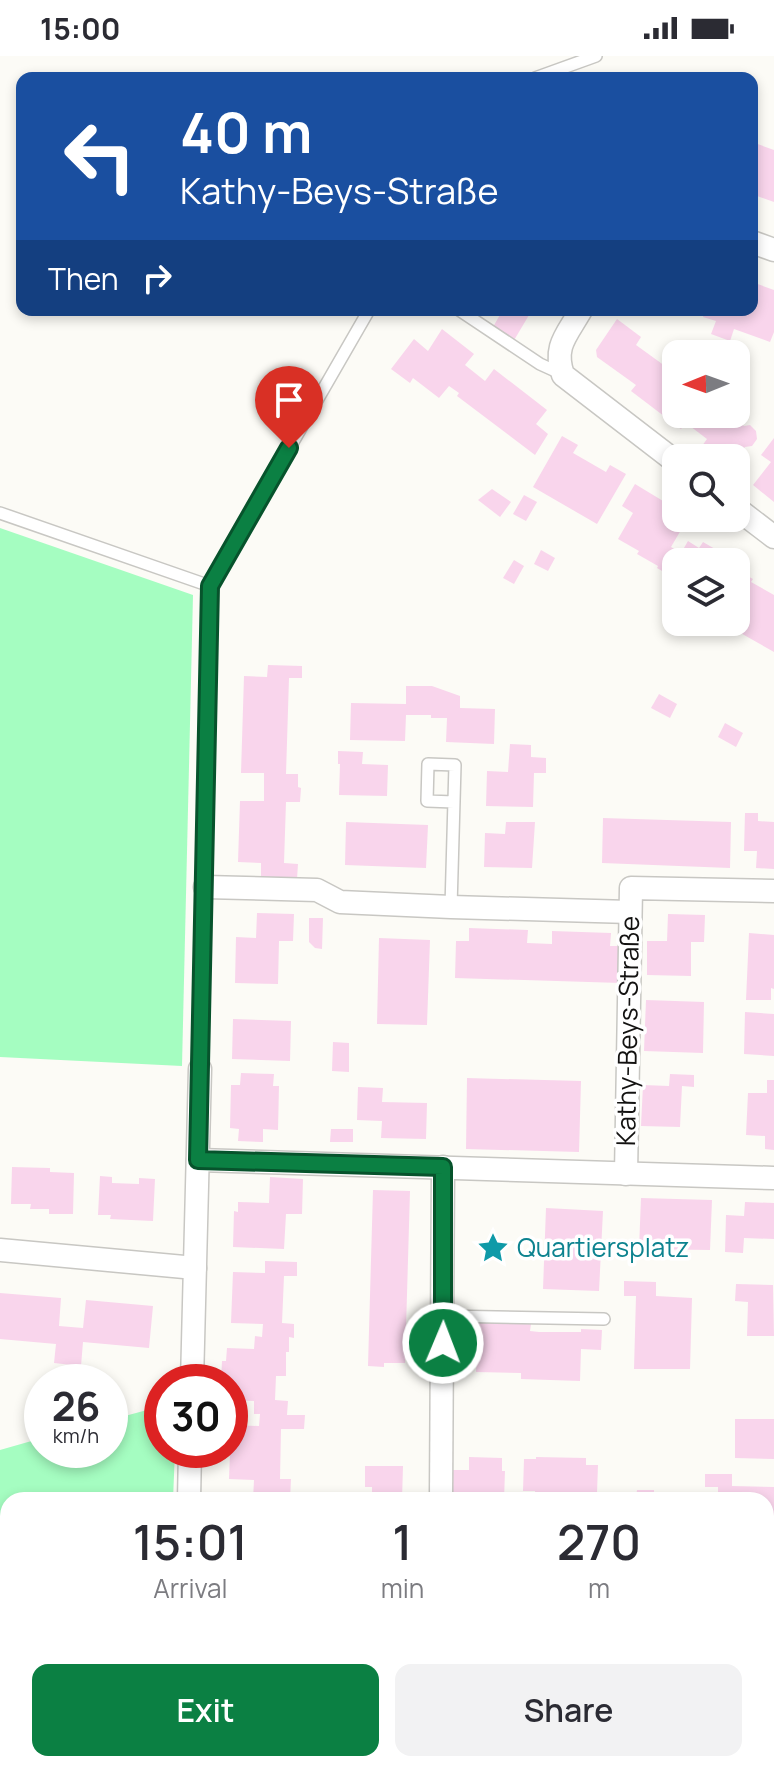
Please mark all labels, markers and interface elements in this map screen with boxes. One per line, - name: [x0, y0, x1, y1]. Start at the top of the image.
- text: 15:00: [40, 8, 120, 49]
- text: 40 m: [180, 93, 312, 170]
- icon: left: [48, 104, 152, 208]
- text: Kathy-Beys-Straße: [180, 166, 499, 215]
- icon: right: [135, 256, 179, 300]
- text: Then: [48, 258, 119, 299]
- north arrow: [662, 340, 750, 428]
- map controls: [662, 340, 750, 636]
- pin: [255, 366, 323, 448]
- icon: arrive: [267, 378, 311, 422]
- button: search: [662, 444, 750, 532]
- button: layers: [662, 548, 750, 636]
- street label: Kathy-Beys-Straße: [607, 916, 647, 1146]
- place label: Quartiersplatz: [517, 1229, 689, 1265]
- place icon: Quartiersplatz: [476, 1231, 510, 1265]
- position arrow: [401, 1301, 485, 1385]
- speed limit sign: 30: [144, 1364, 248, 1468]
- text: 26: [52, 1378, 100, 1433]
- text: km/h: [53, 1422, 99, 1449]
- text: 15:01: [133, 1509, 248, 1574]
- text: 1: [392, 1509, 413, 1574]
- text: 270: [557, 1509, 641, 1574]
- text: Arrival: [153, 1570, 227, 1606]
- text: min: [381, 1570, 424, 1606]
- text: m: [588, 1570, 610, 1606]
- button: Exit: [32, 1664, 379, 1756]
- button: Share: [395, 1664, 742, 1756]

